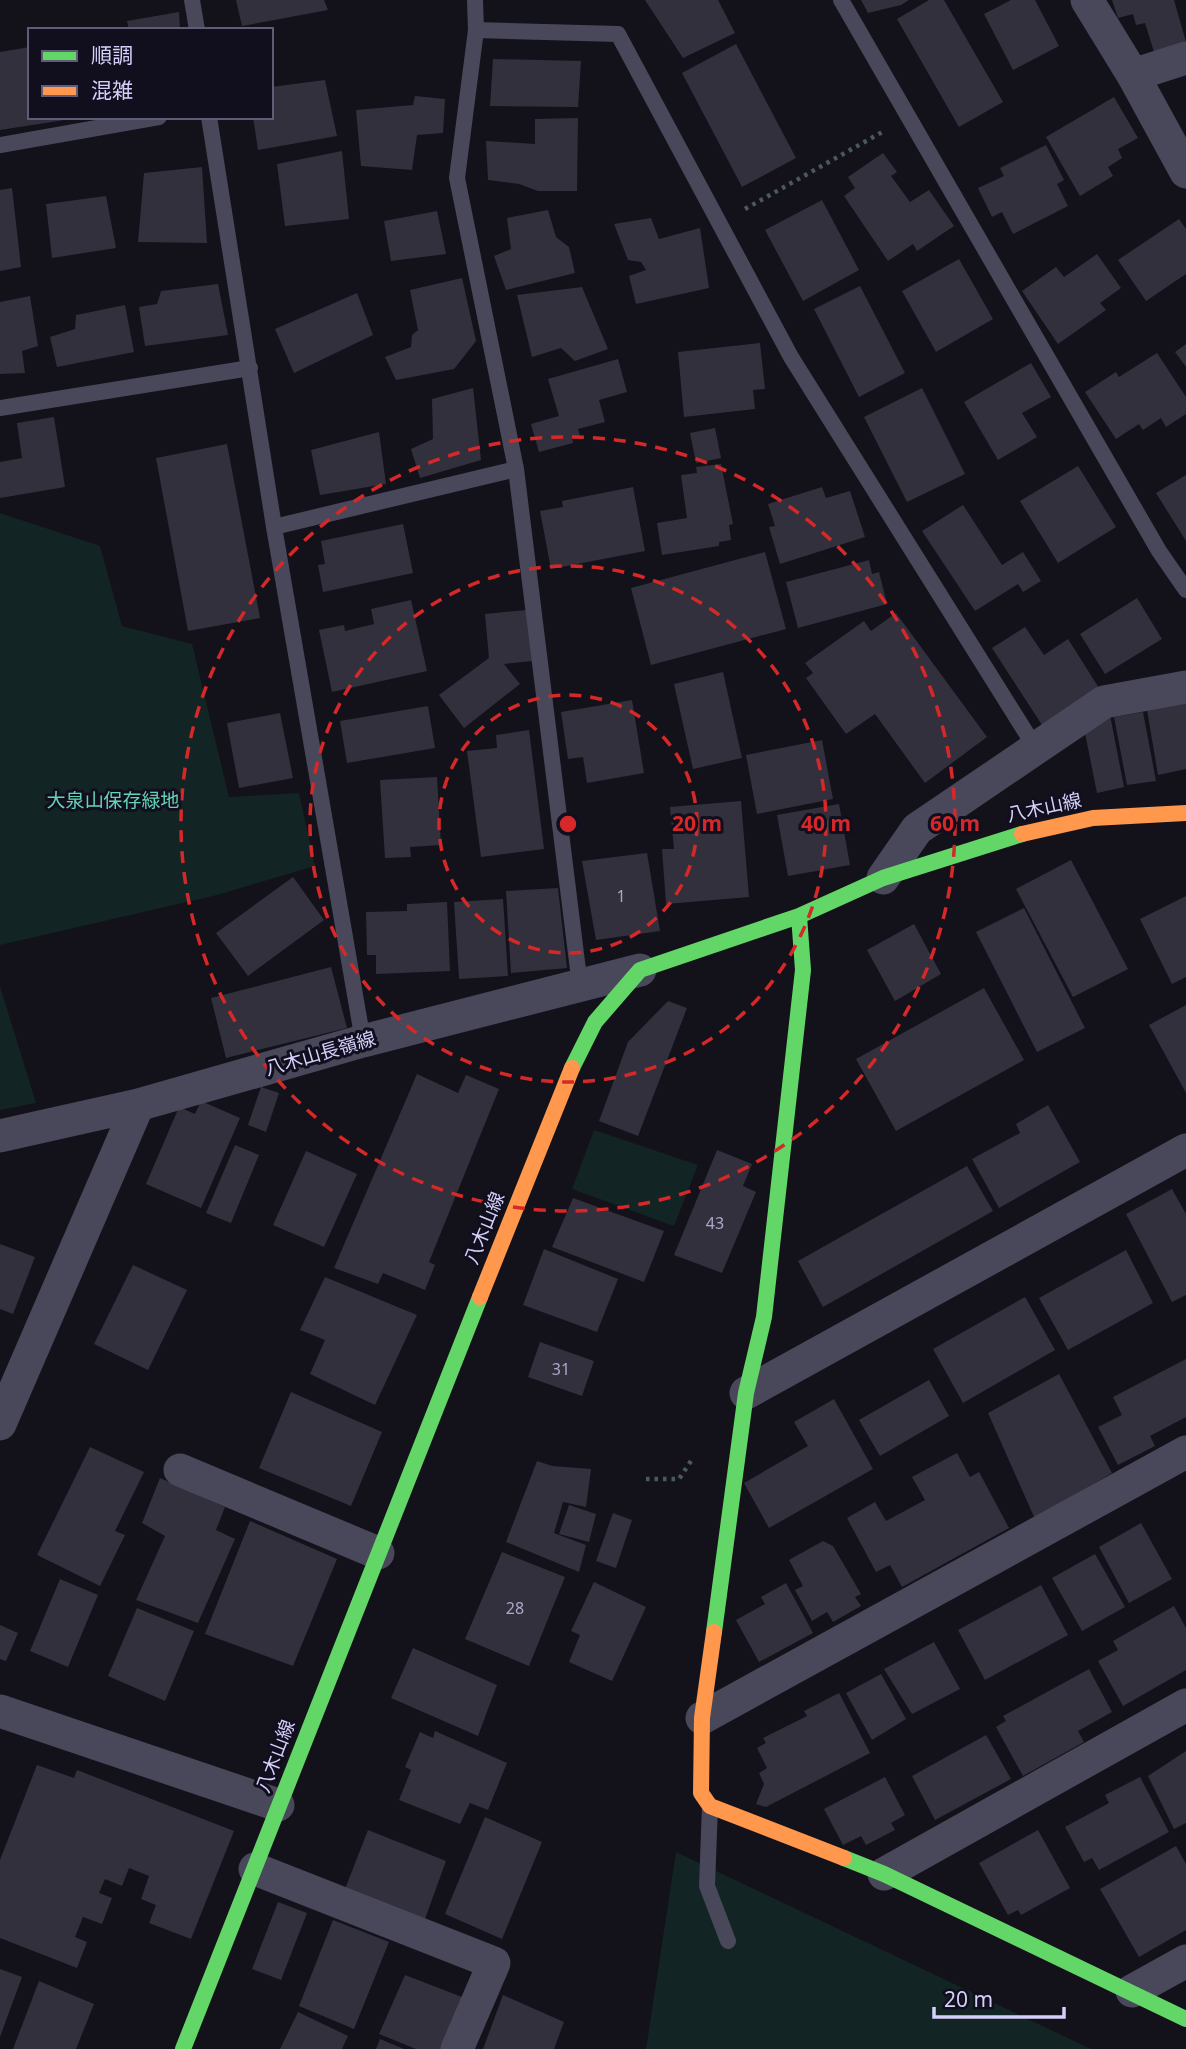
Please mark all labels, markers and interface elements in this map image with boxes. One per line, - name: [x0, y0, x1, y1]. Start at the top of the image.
- legend: [28, 28, 273, 119]
- text: 順調: [91, 41, 133, 69]
- text: 混雑: [91, 76, 133, 104]
- street label: 八木山線: [1004, 786, 1084, 828]
- park label: 大泉山保存緑地: [46, 787, 180, 813]
- text: 20 m: [672, 809, 722, 837]
- text: 40 m: [801, 809, 851, 837]
- text: 60 m: [930, 809, 980, 837]
- centre of rings: [556, 812, 580, 836]
- house number: 1: [616, 885, 626, 907]
- street label: 八木山長嶺線: [262, 1025, 378, 1081]
- street label: 八木山線: [458, 1188, 510, 1268]
- house number: 43: [706, 1212, 724, 1234]
- house number: 31: [552, 1358, 570, 1380]
- house number: 28: [506, 1597, 524, 1619]
- street label: 八木山線: [249, 1716, 301, 1796]
- scale bar: [934, 1976, 1064, 2020]
- text: 20 m: [944, 1985, 993, 2013]

